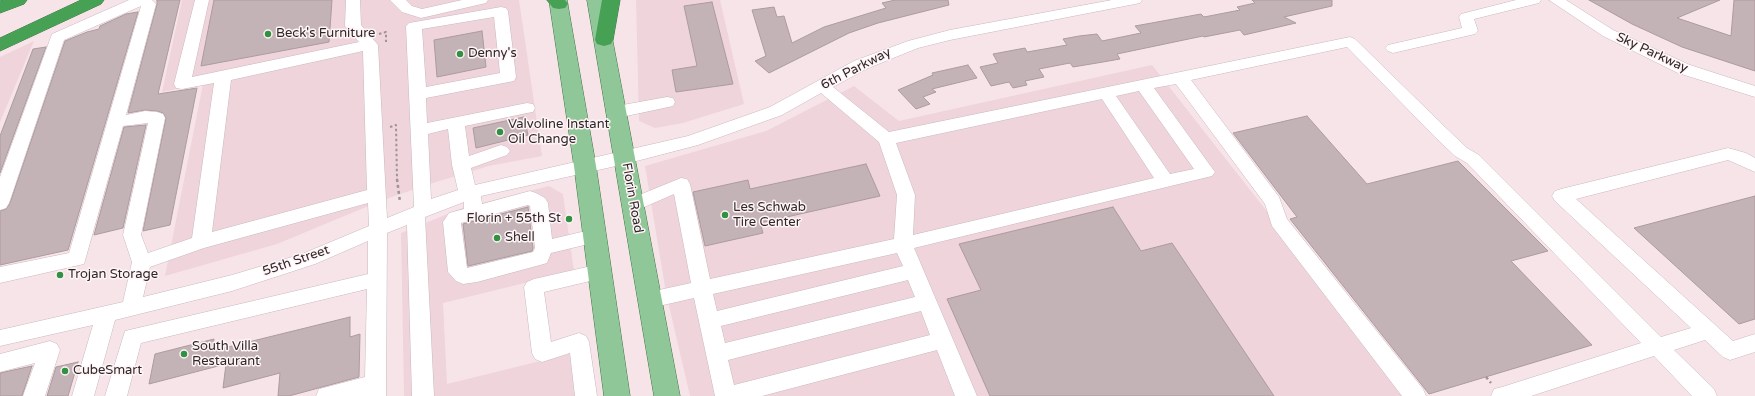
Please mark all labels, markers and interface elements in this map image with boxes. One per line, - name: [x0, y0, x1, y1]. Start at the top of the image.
- place label: Beck's Furniture: [276, 26, 375, 42]
- marker: Beck's Furniture: [263, 29, 273, 39]
- street label: Sky Parkway: [1614, 30, 1690, 76]
- street label: 6th Parkway: [818, 45, 894, 93]
- place label: Denny's: [468, 46, 517, 62]
- marker: Denny's: [455, 49, 465, 59]
- place label: Valvoline Instant Oil Change: [508, 117, 609, 148]
- marker: Valvoline Instant Oil Change: [495, 127, 505, 137]
- street label: Florin Road: [618, 162, 646, 234]
- place label: Les Schwab Tire Center: [733, 200, 806, 231]
- marker: Les Schwab Tire Center: [720, 210, 730, 220]
- place label: Florin + 55th St: [467, 211, 561, 227]
- marker: Florin + 55th St: [564, 214, 574, 224]
- place label: Shell: [505, 230, 535, 246]
- marker: Shell: [492, 233, 502, 243]
- street label: 55th Street: [260, 242, 332, 280]
- place label: Trojan Storage: [68, 267, 158, 283]
- marker: Trojan Storage: [55, 270, 65, 280]
- place label: South Villa Restaurant: [192, 339, 260, 370]
- marker: South Villa Restaurant: [179, 349, 189, 359]
- place label: CubeSmart: [73, 363, 142, 379]
- marker: CubeSmart: [60, 366, 70, 376]

